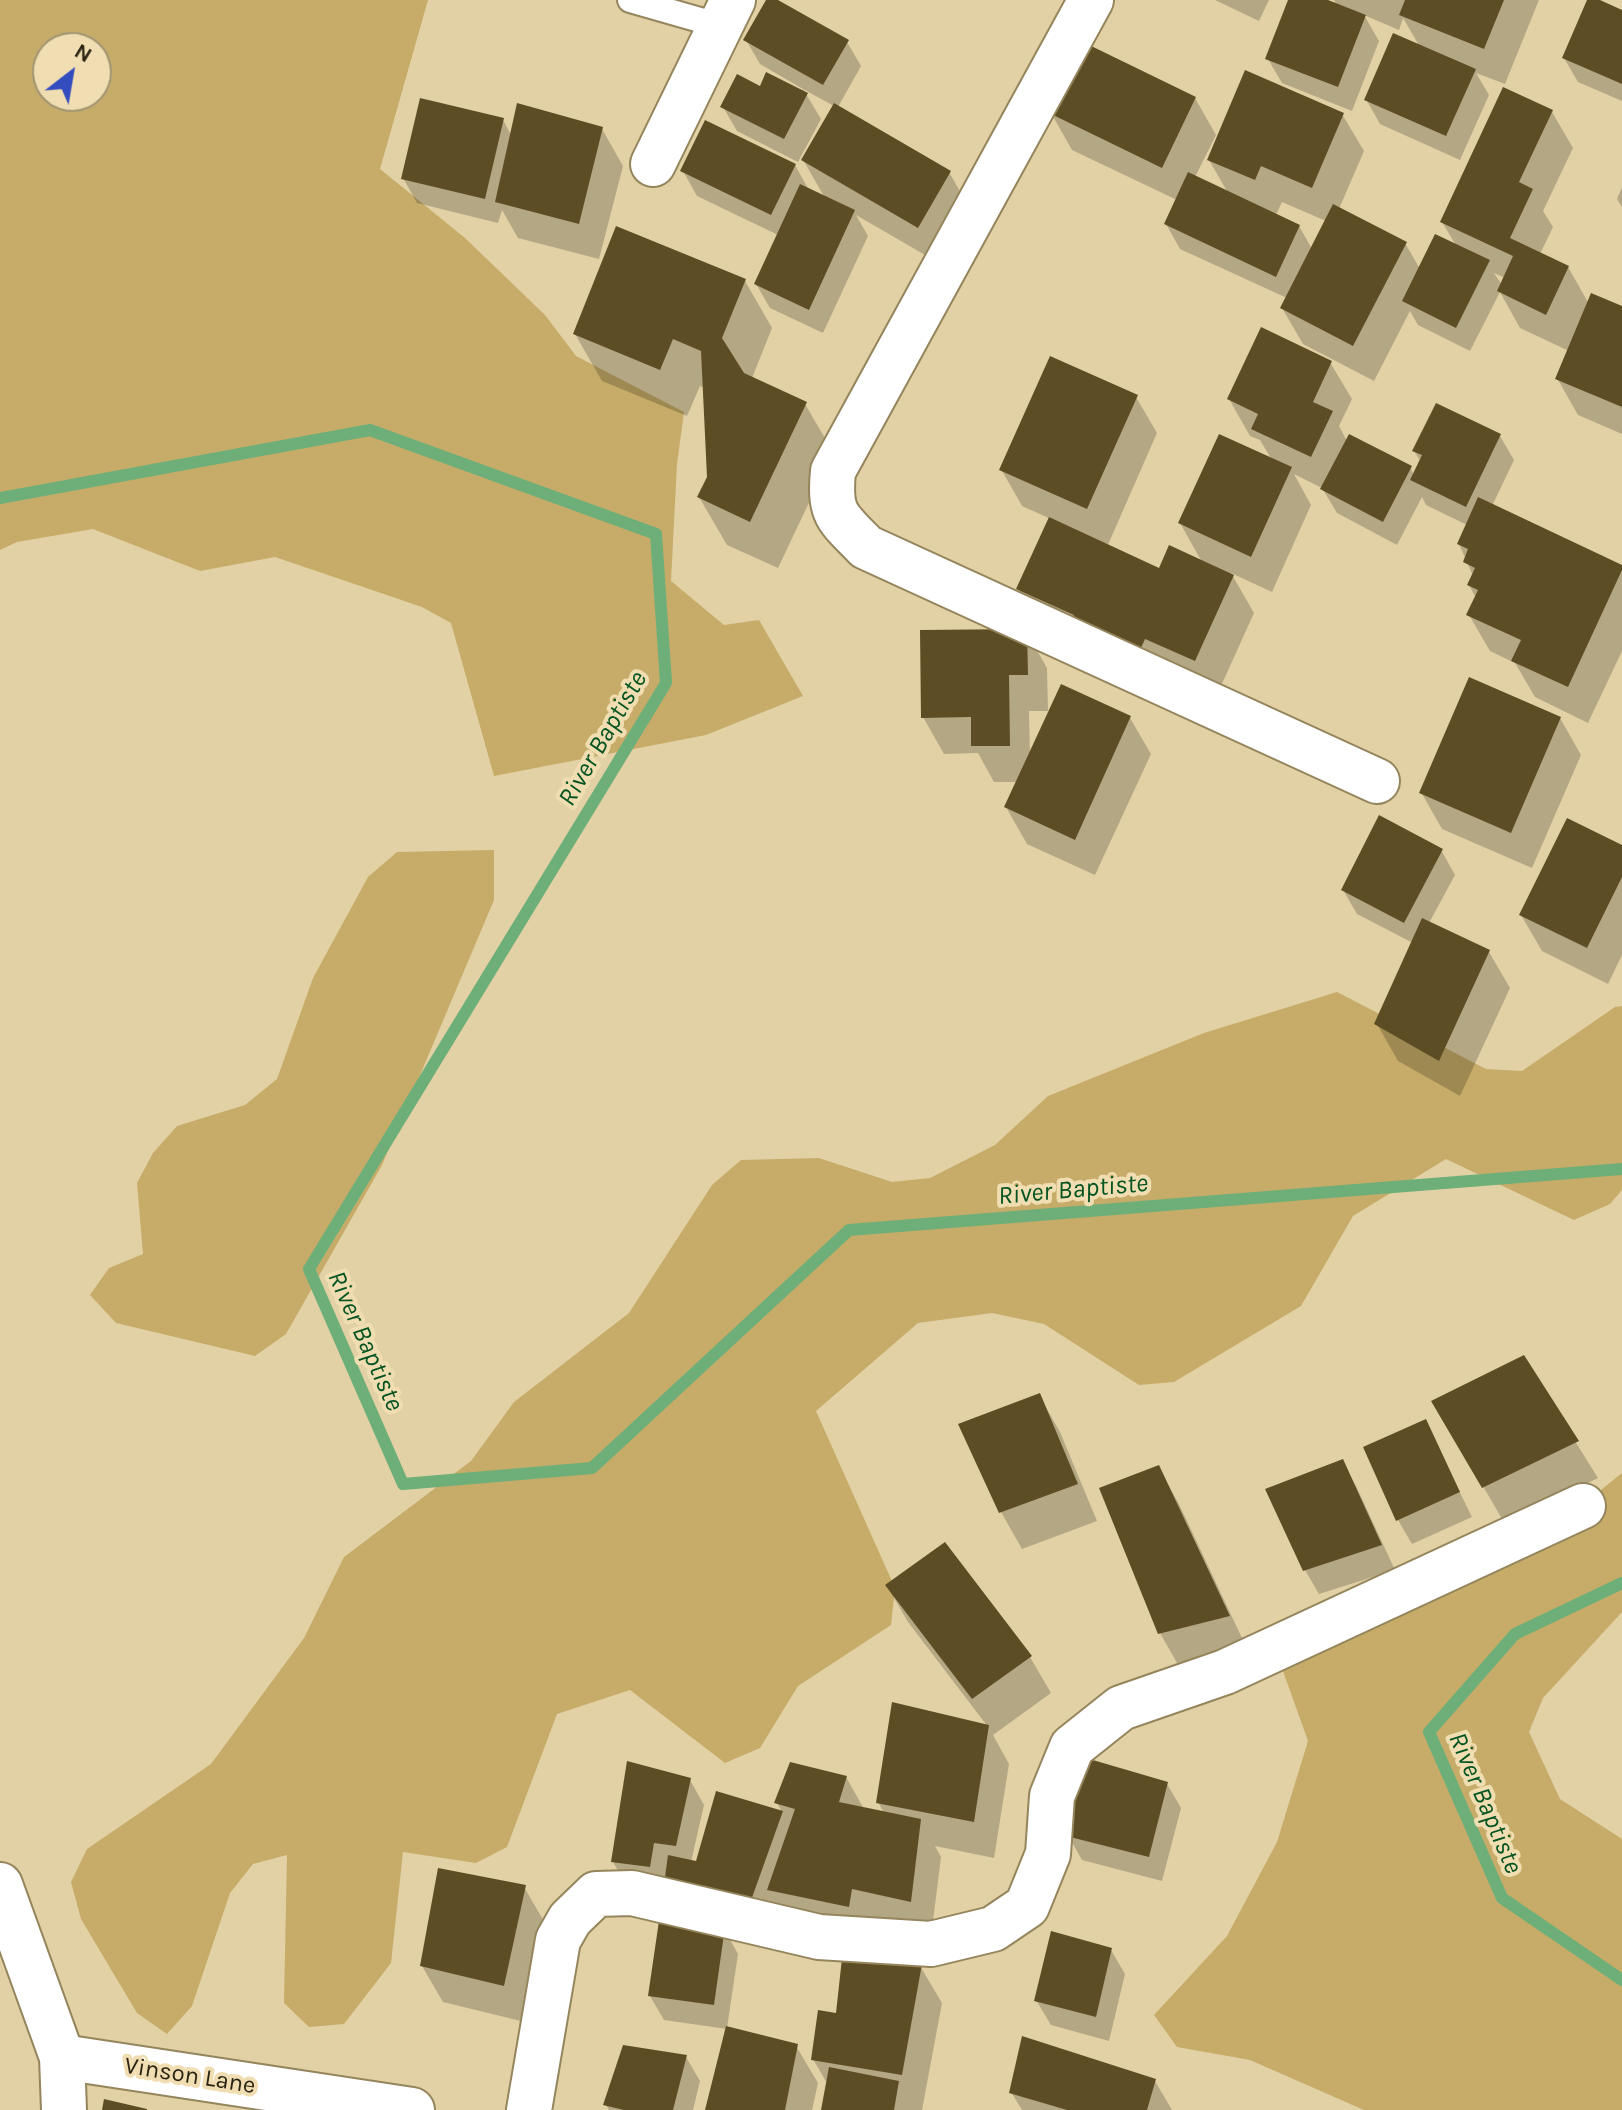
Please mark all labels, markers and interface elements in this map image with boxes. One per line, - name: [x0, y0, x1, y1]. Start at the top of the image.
- north arrow: [32, 32, 112, 112]
- text: N: [70, 38, 97, 68]
- water label: River Baptiste: [552, 666, 654, 812]
- water label: River Baptiste: [997, 1168, 1149, 1212]
- water label: River Baptiste: [320, 1266, 410, 1416]
- water label: River Baptiste: [1441, 1728, 1529, 1878]
- street label: Vinson Lane: [122, 2051, 258, 2101]

